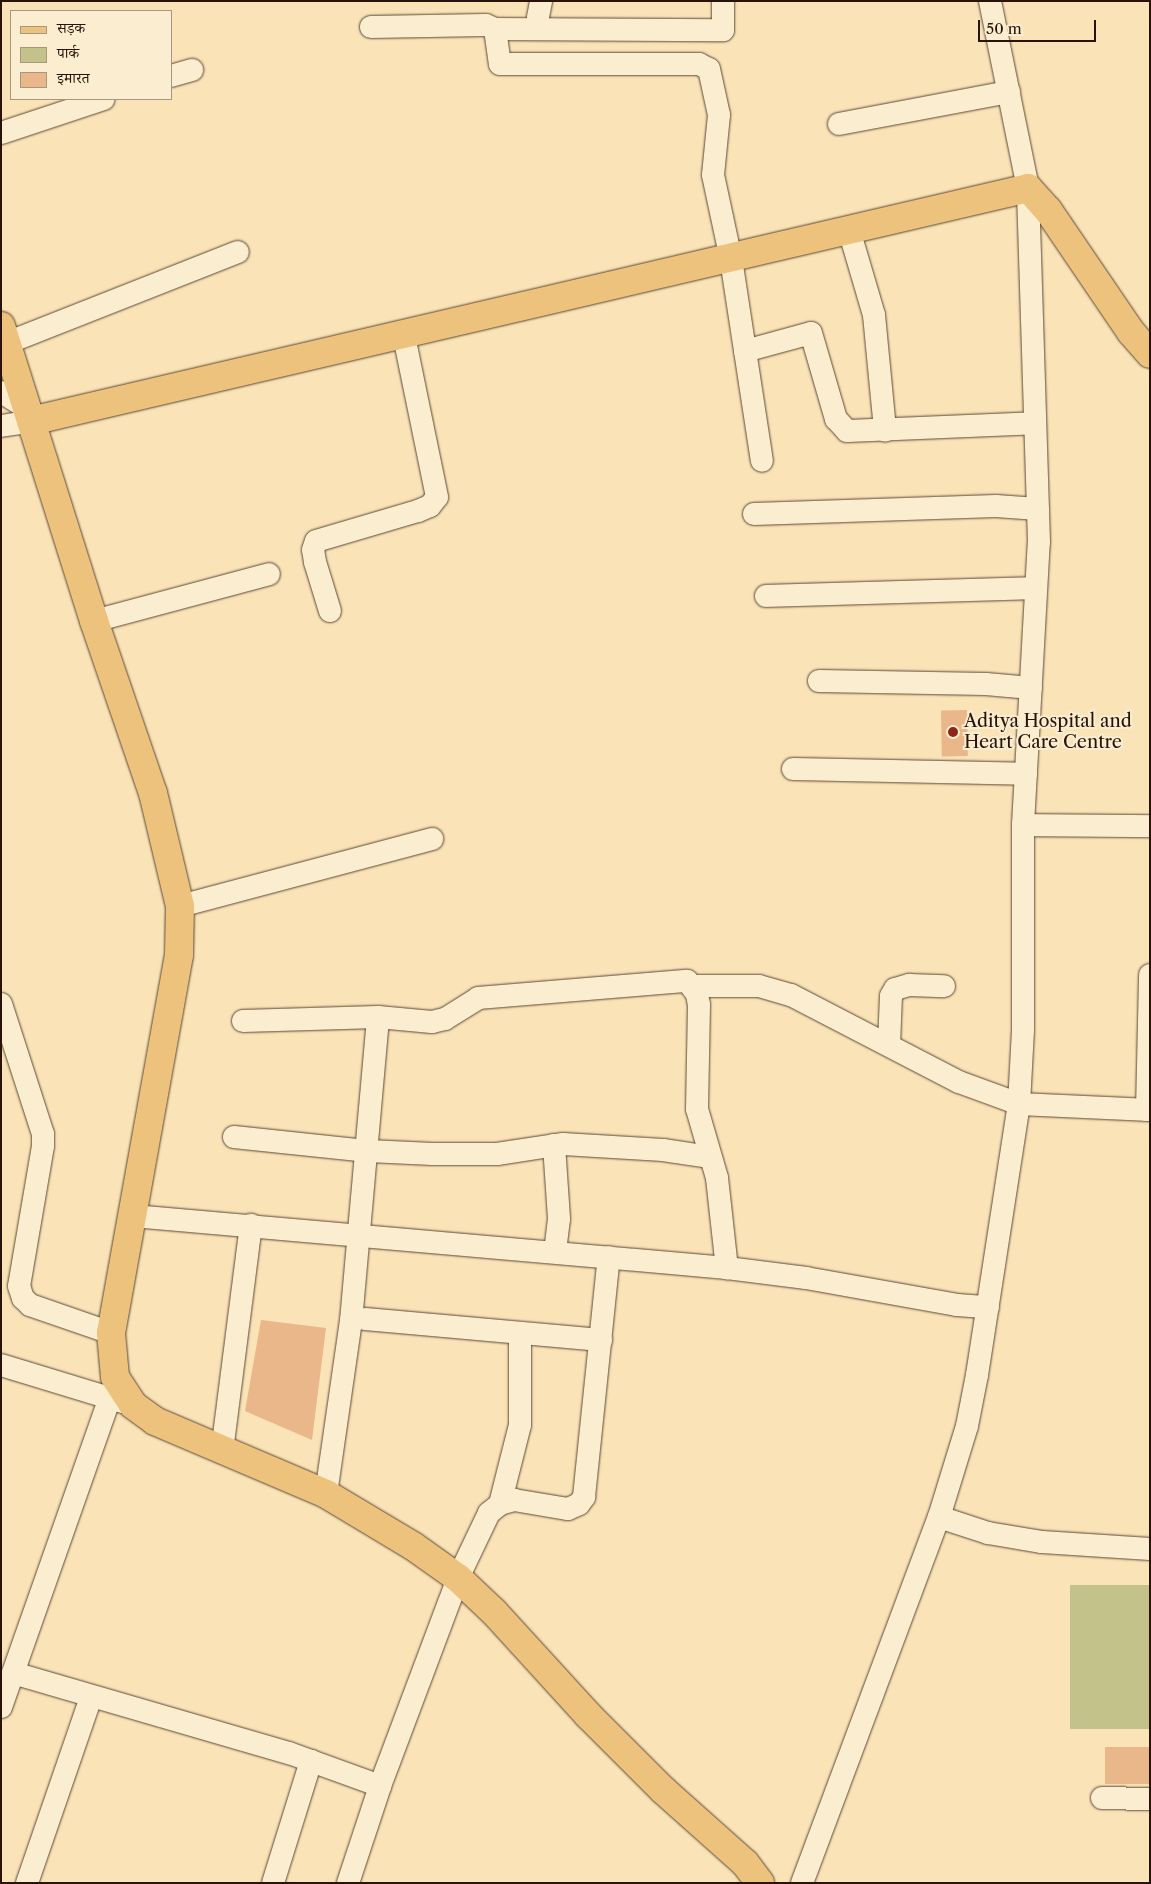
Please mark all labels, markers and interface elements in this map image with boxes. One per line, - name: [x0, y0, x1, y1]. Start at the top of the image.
- legend: [10, 10, 172, 100]
- scale bar: [981, 10, 1098, 42]
- text: सड़क: [57, 18, 85, 37]
- text: 50 m: [986, 19, 1022, 38]
- text: पार्क: [57, 43, 79, 62]
- text: इमारत: [57, 68, 90, 87]
- place label: Aditya Hospital and Heart Care Centre: [964, 711, 1132, 754]
- marker: Aditya Hospital and Heart Care Centre: [946, 725, 960, 739]

